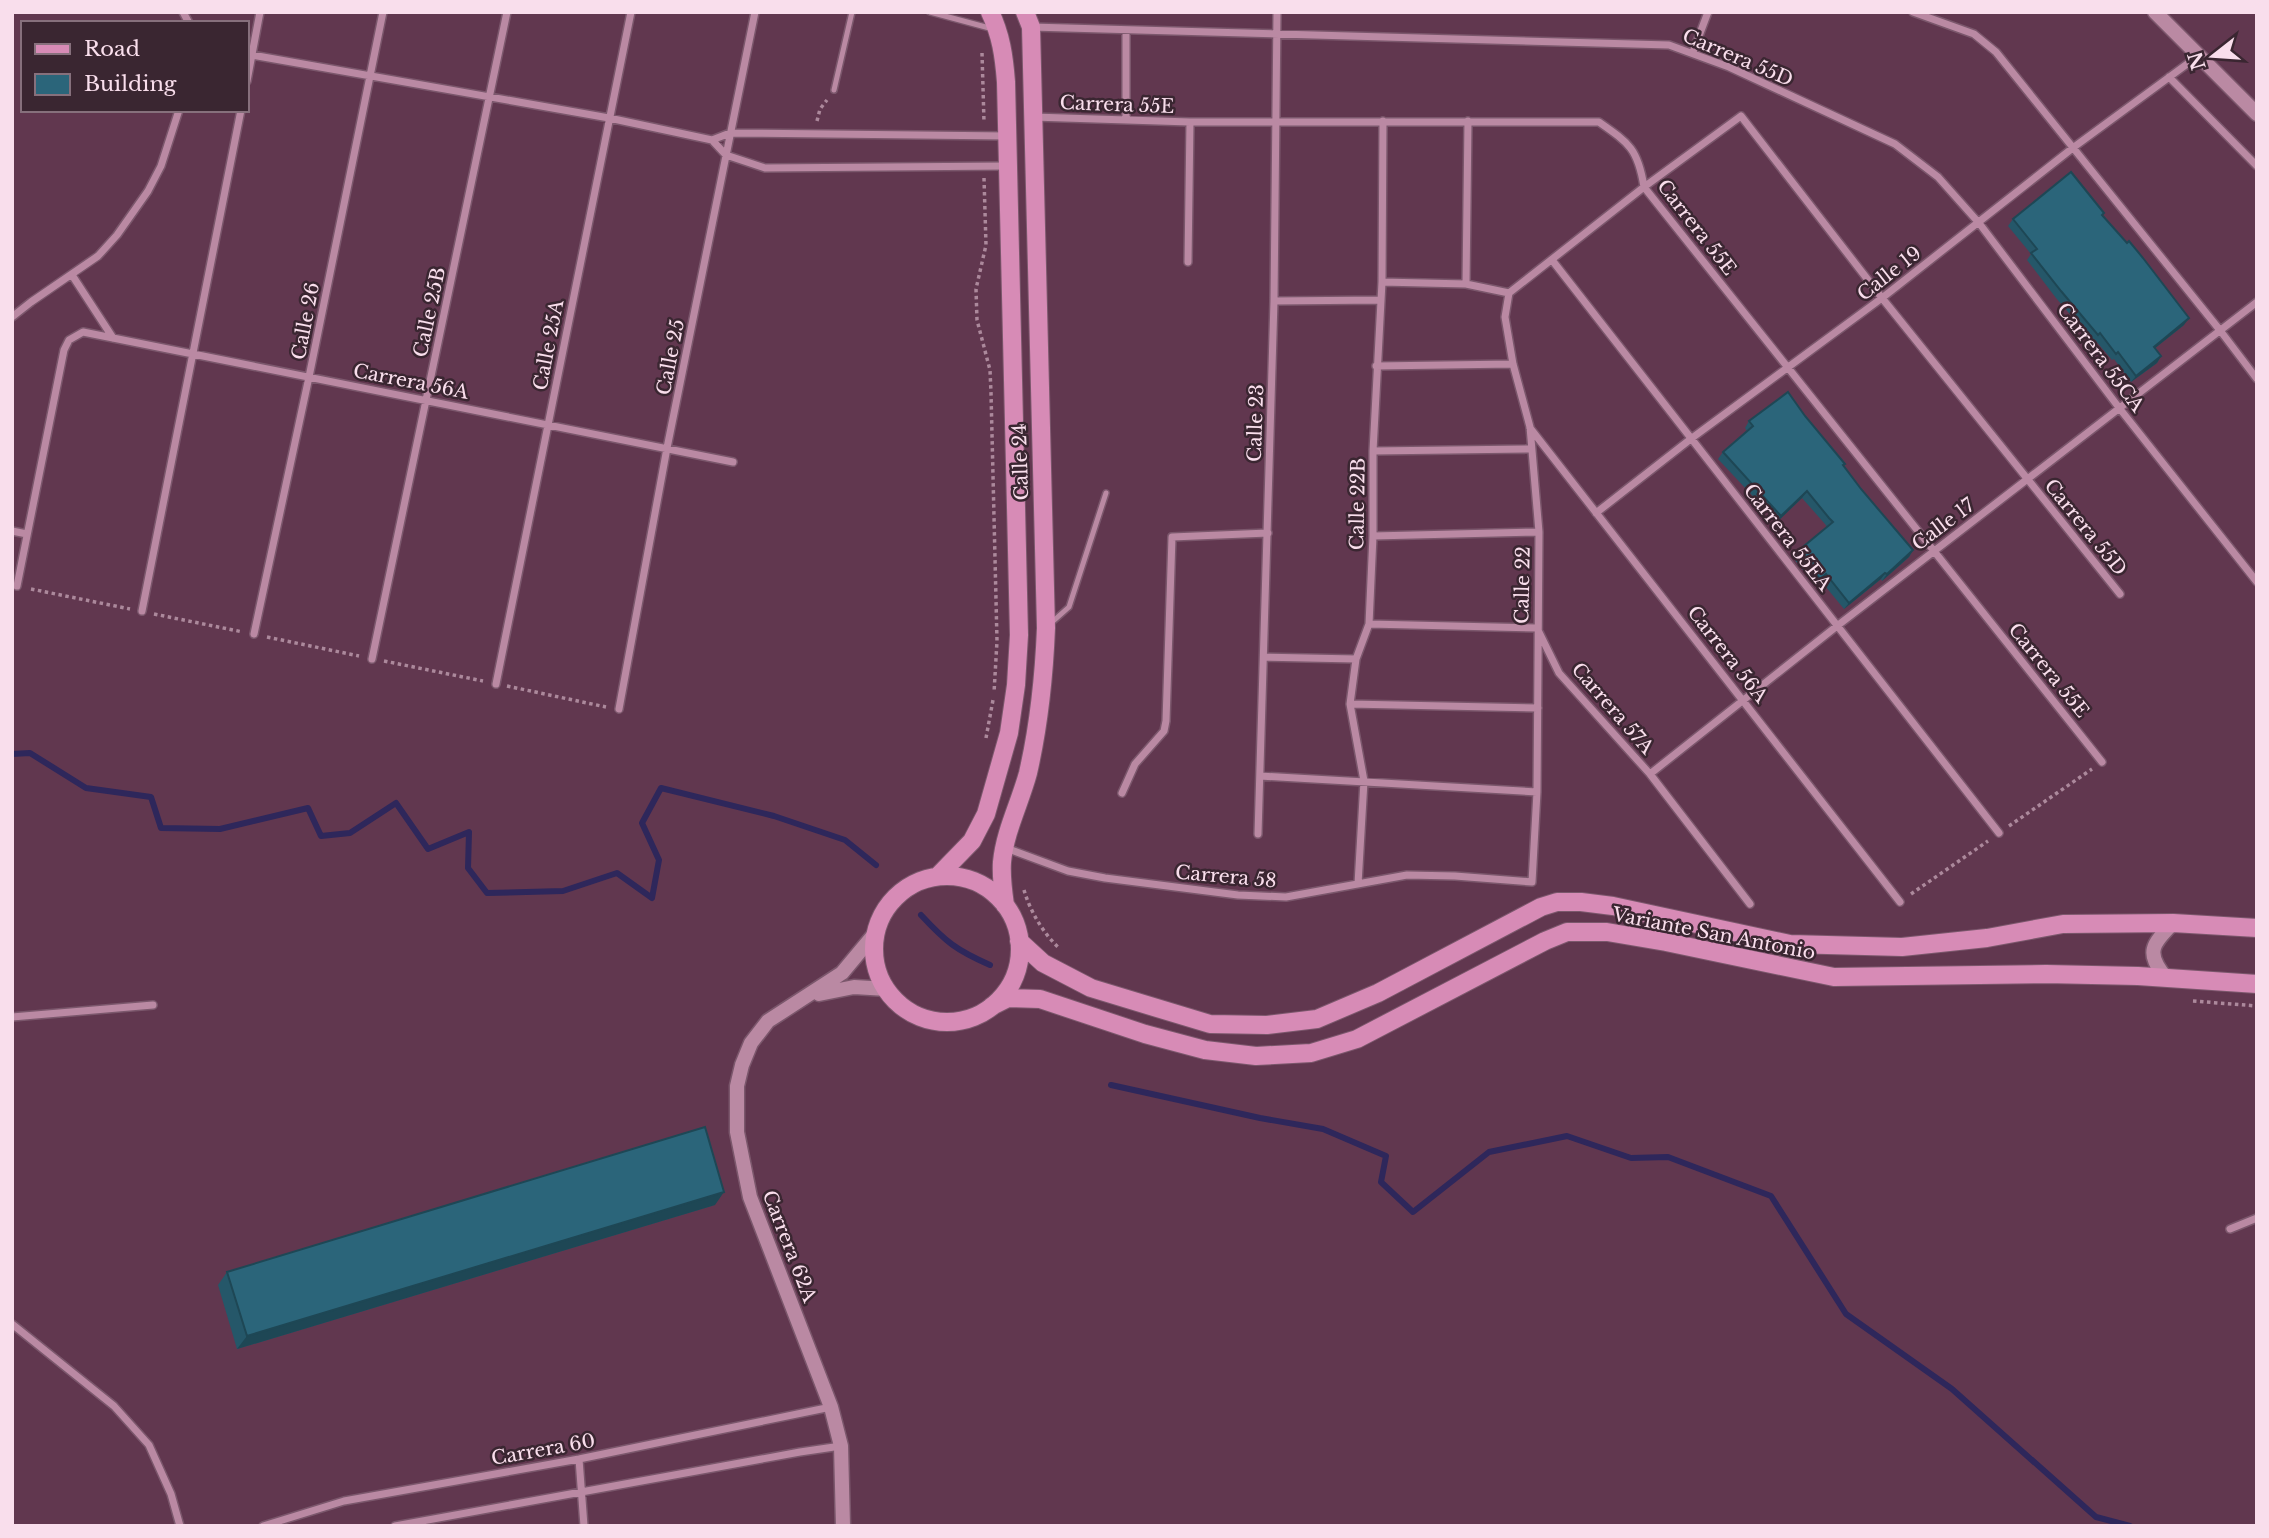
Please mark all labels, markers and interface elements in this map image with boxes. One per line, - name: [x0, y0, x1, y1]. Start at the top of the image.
- legend: [21, 21, 248, 112]
- north arrow: [2178, 21, 2248, 91]
- street label: Carrera 55D: [1679, 24, 1797, 91]
- text: Road: [84, 36, 140, 62]
- text: N: [2184, 49, 2211, 73]
- text: Building: [84, 71, 177, 97]
- street label: Carrera 55E: [1059, 91, 1175, 118]
- street label: Carrera 55E: [1652, 175, 1741, 280]
- street label: Calle 19: [1853, 241, 1926, 306]
- street label: Calle 25B: [409, 265, 450, 359]
- street label: Calle 26: [287, 280, 324, 362]
- street label: Calle 25A: [528, 298, 569, 392]
- street label: Carrera 55CA: [2052, 298, 2149, 417]
- street label: Calle 25: [652, 317, 689, 397]
- street label: Carrera 56A: [351, 359, 471, 404]
- street label: Calle 23: [1243, 384, 1268, 462]
- street label: Calle 24: [1008, 423, 1033, 501]
- street label: Calle 22B: [1345, 458, 1370, 550]
- street label: Carrera 55D: [2040, 474, 2132, 580]
- street label: Carrera 55EA: [1739, 479, 1837, 596]
- street label: Calle 17: [1907, 493, 1980, 555]
- street label: Calle 22: [1510, 546, 1535, 624]
- street label: Carrera 56A: [1682, 601, 1773, 708]
- street label: Carrera 55E: [2004, 618, 2094, 722]
- street label: Carrera 57A: [1567, 658, 1659, 759]
- street label: Carrera 58: [1174, 861, 1278, 892]
- street label: Variante San Antonio: [1610, 902, 1817, 964]
- street label: Carrera 62A: [758, 1187, 822, 1306]
- street label: Carrera 60: [489, 1429, 597, 1470]

